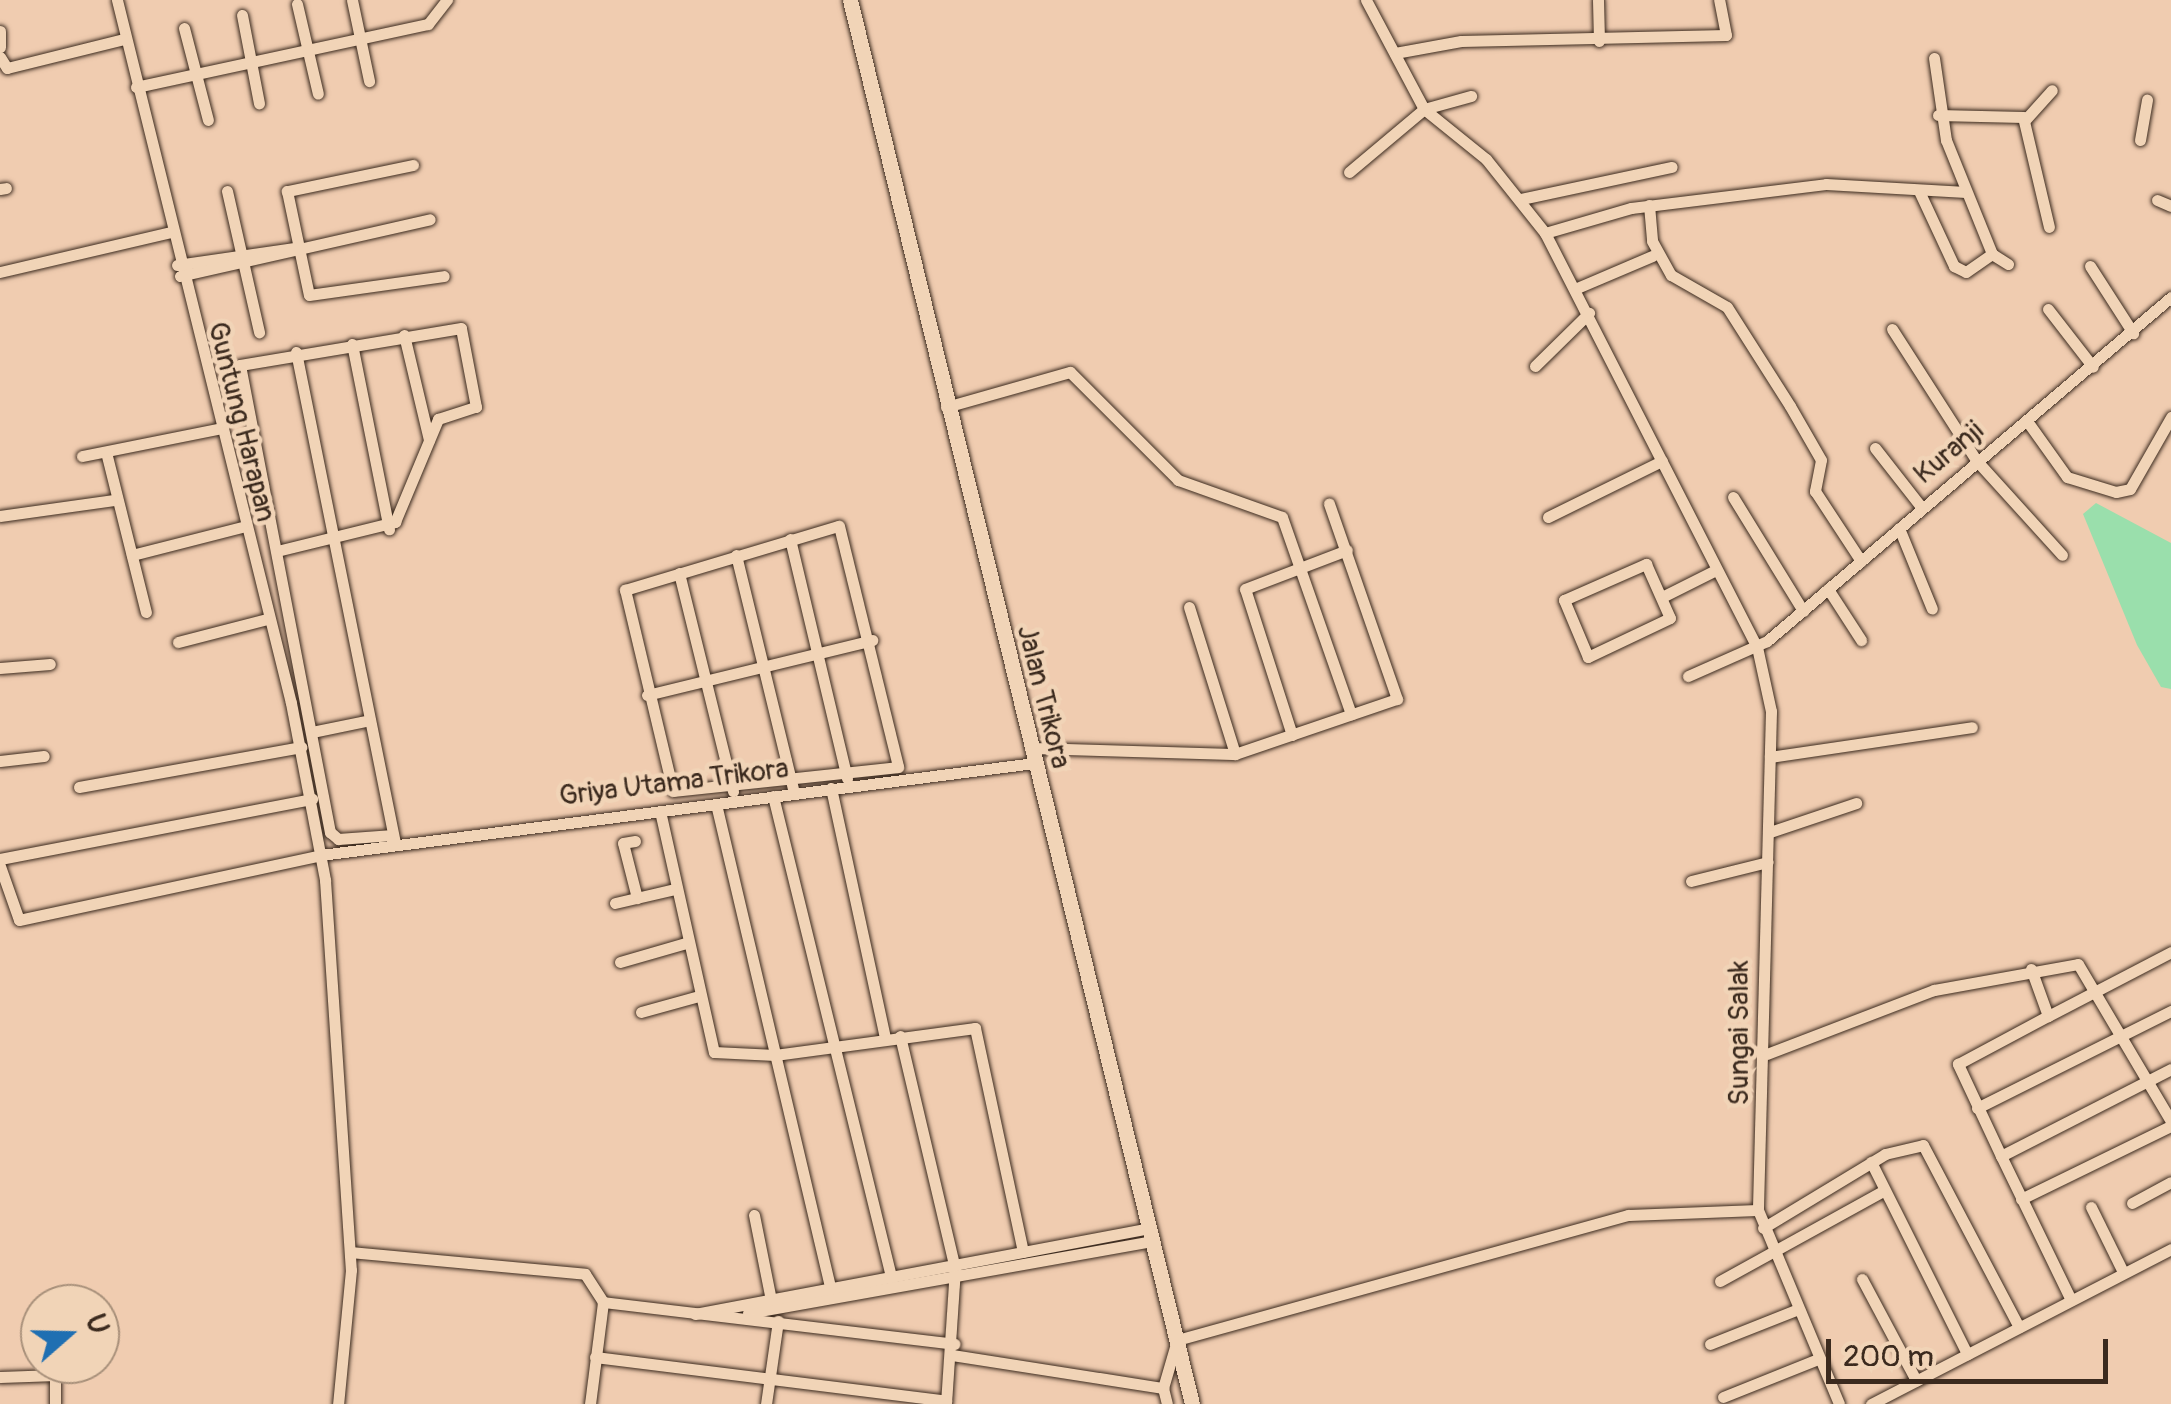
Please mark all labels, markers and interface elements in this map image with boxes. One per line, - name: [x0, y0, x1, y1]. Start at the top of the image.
- street label: Guntung Harapan: [200, 319, 282, 525]
- street label: Kuranji: [1907, 414, 1991, 492]
- street label: Jalan Trikora: [1009, 622, 1077, 772]
- street label: Griya Utama Trikora: [557, 752, 791, 814]
- street label: Sungai Salak: [1723, 960, 1757, 1106]
- north arrow: [20, 1284, 120, 1384]
- text: U: [77, 1310, 116, 1339]
- scale bar: [1831, 1319, 2114, 1381]
- text: 200 m: [1843, 1338, 1934, 1375]

